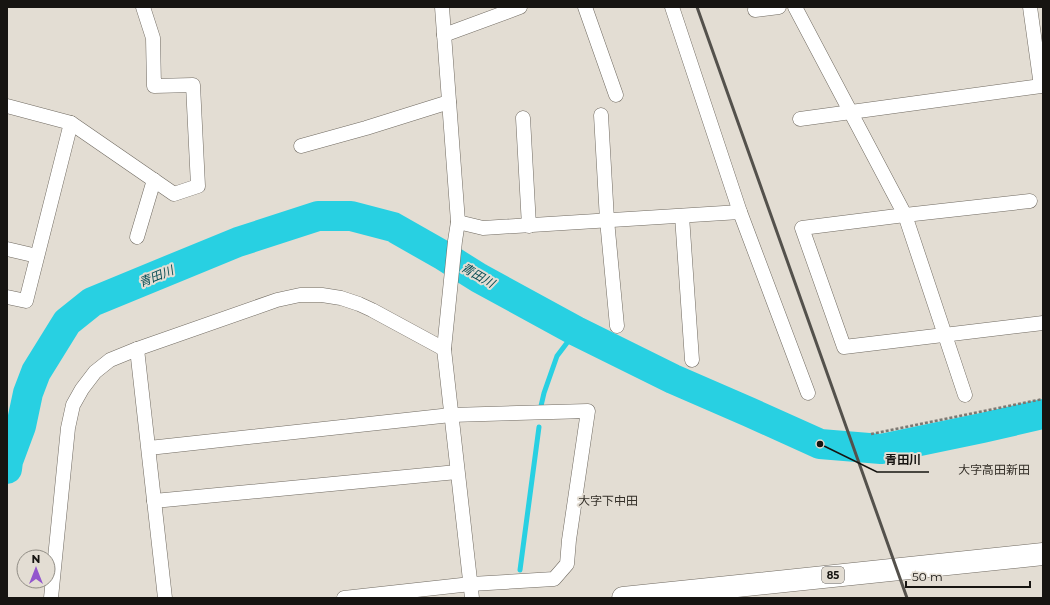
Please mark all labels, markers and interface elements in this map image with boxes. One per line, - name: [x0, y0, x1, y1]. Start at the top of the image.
- water label: 青田川: [459, 260, 499, 291]
- water label: 青田川: [136, 262, 177, 290]
- callout: 青田川: [877, 448, 929, 472]
- text: 青田川: [885, 452, 921, 467]
- district label: 大字高田新田: [958, 462, 1030, 477]
- district label: 大字下中田: [578, 493, 638, 508]
- north arrow: [16, 549, 56, 589]
- text: N: [32, 552, 40, 566]
- scale bar: [906, 563, 1030, 589]
- road number: 85: [822, 567, 844, 583]
- text: 50 m: [912, 569, 943, 584]

